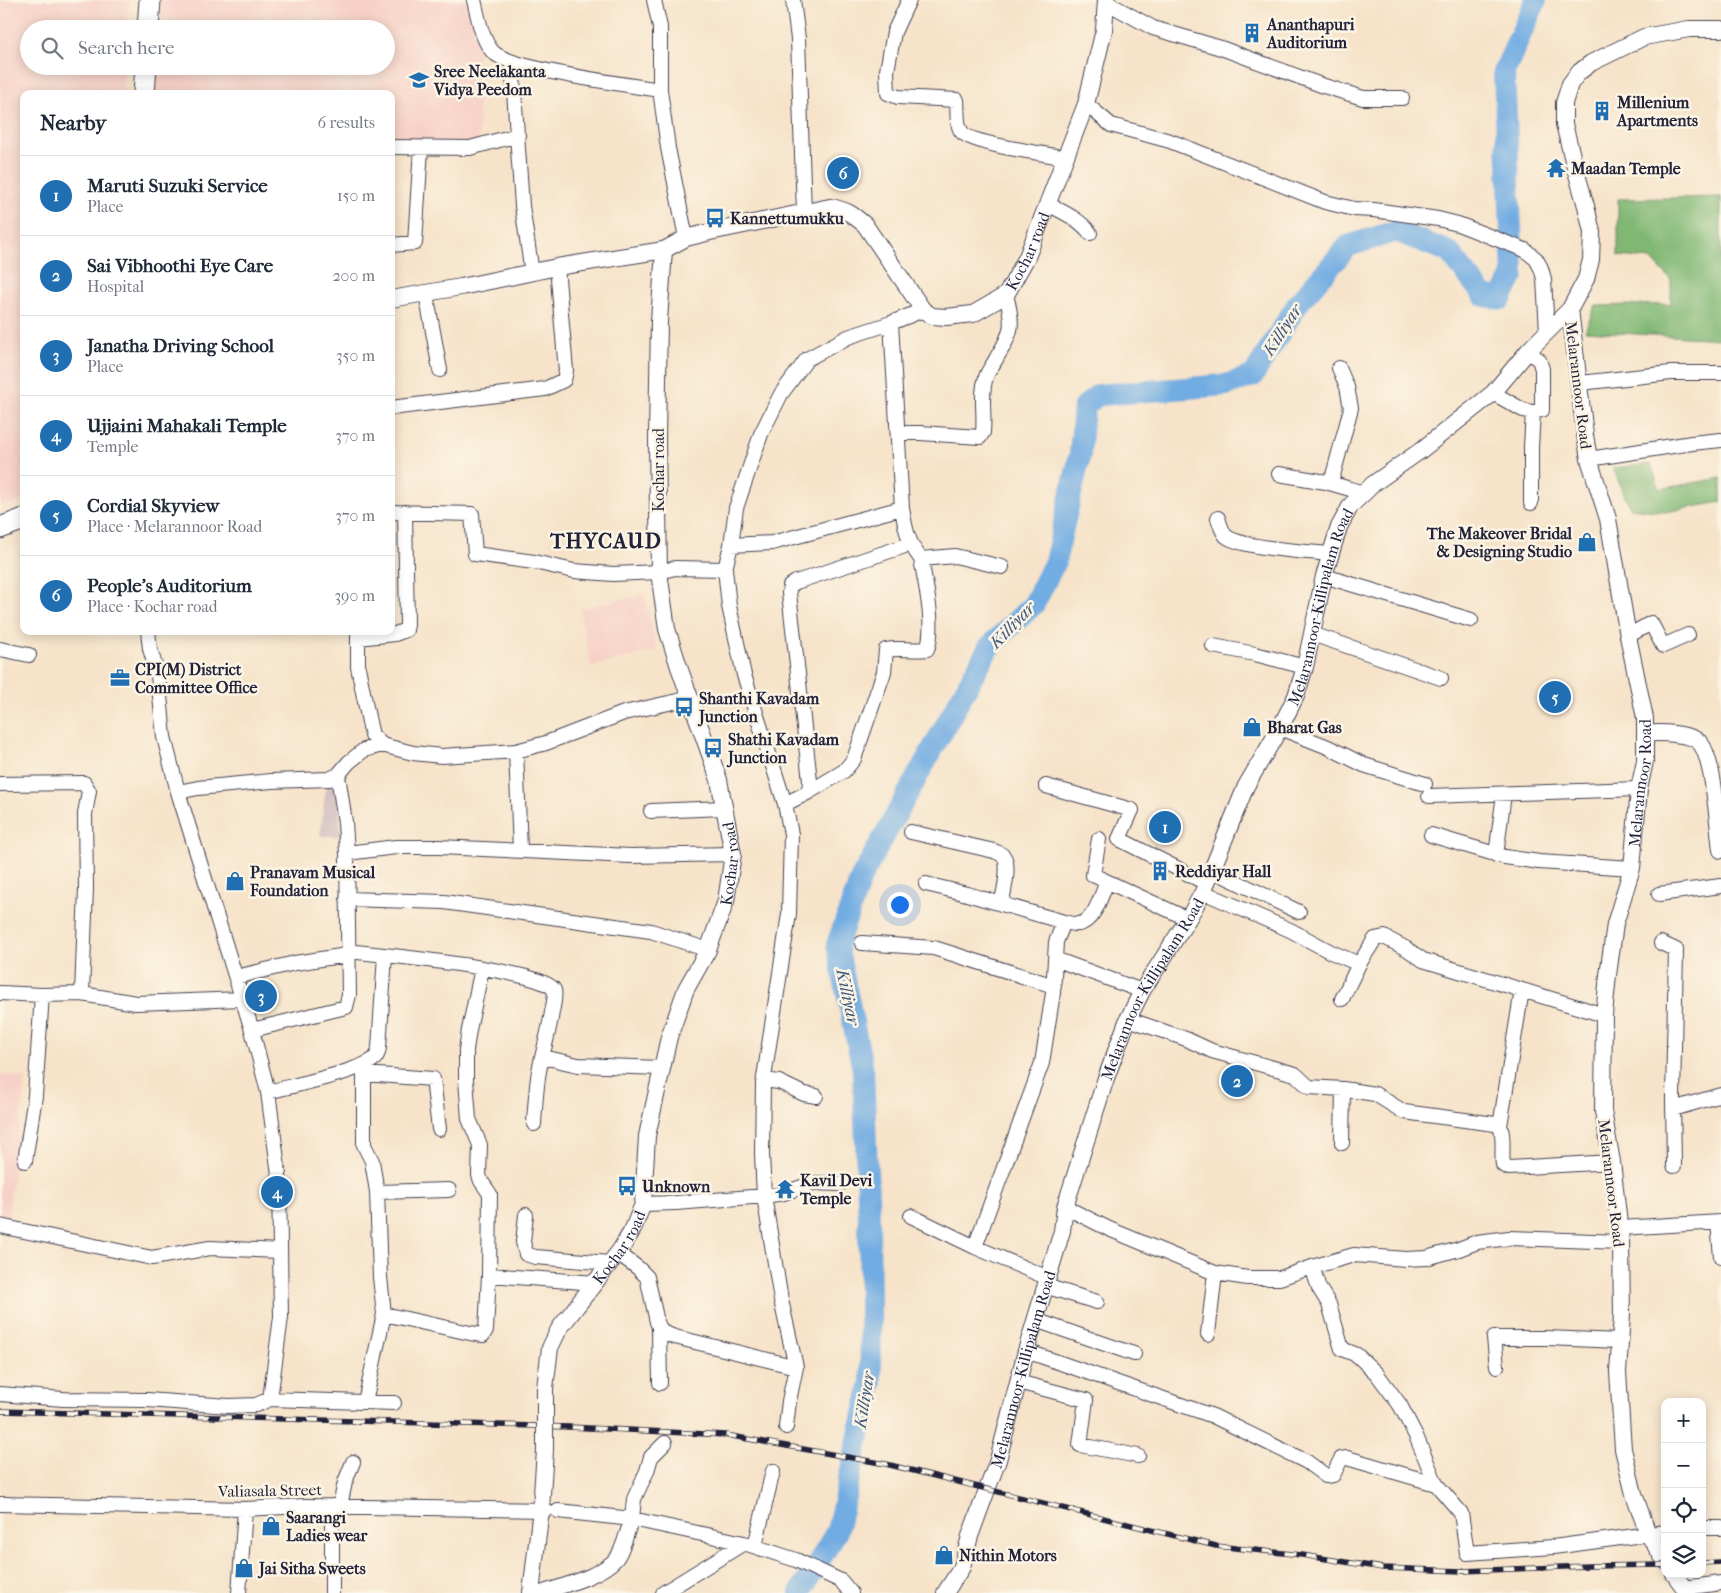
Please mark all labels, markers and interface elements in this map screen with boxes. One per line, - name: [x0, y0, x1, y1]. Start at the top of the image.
- place label: Ananthapuri Auditorium: [1266, 15, 1355, 52]
- search box: [20, 20, 395, 75]
- building icon: Ananthapuri Auditorium: [1241, 22, 1263, 44]
- icon: search: [38, 34, 66, 62]
- text: Search here: [78, 37, 174, 59]
- place label: Sree Neelakanta Vidya Peedom: [433, 62, 546, 100]
- school or university icon: Sree Neelakanta Vidya Peedom: [408, 69, 430, 91]
- place label: Millenium Apartments: [1616, 93, 1698, 131]
- building icon: Millenium Apartments: [1591, 100, 1613, 122]
- text: Nearby: [40, 111, 106, 135]
- text: 6 results: [317, 113, 375, 132]
- pin: 6: [827, 154, 859, 192]
- temple icon: Maadan Temple: [1545, 157, 1567, 179]
- place label: Maadan Temple: [1570, 159, 1681, 179]
- text: Maruti Suzuki Service: [87, 175, 268, 197]
- text: 1: [53, 186, 59, 205]
- text: 150 m: [337, 186, 375, 205]
- text: Place: [87, 197, 123, 216]
- bus stop icon: Kannettumukku: [704, 207, 726, 229]
- place label: Kannettumukku: [730, 209, 845, 228]
- street label: Kochar road: [1002, 209, 1054, 294]
- text: Sai Vibhoothi Eye Care: [87, 255, 273, 277]
- text: 2: [52, 266, 60, 285]
- text: 200 m: [332, 266, 375, 285]
- text: Hospital: [87, 277, 144, 296]
- water label: Killiyar: [1257, 299, 1308, 362]
- street label: Melarannoor Road: [1561, 320, 1596, 450]
- text: Janatha Driving School: [87, 335, 274, 357]
- text: 3: [53, 346, 59, 365]
- text: 350 m: [336, 346, 375, 365]
- text: Place: [87, 357, 123, 376]
- text: Ujjaini Mahakali Temple: [87, 415, 287, 437]
- text: 4: [51, 426, 61, 445]
- text: 370 m: [335, 426, 375, 445]
- street label: Kochar road: [649, 428, 668, 512]
- text: Temple: [87, 437, 138, 456]
- text: Cordial Skyview: [87, 495, 219, 517]
- street label: Melarannoor-Killipalam Road: [1284, 505, 1358, 709]
- text: 5: [53, 506, 59, 525]
- text: 370 m: [335, 506, 375, 525]
- text: Place · Melarannoor Road: [87, 517, 262, 536]
- place label: The Makeover Bridal & Designing Studio: [1426, 524, 1573, 562]
- district label: THYCAUD: [549, 529, 662, 553]
- shop icon: The Makeover Bridal & Designing Studio: [1576, 531, 1598, 553]
- text: People's Auditorium: [87, 575, 252, 597]
- text: 6: [52, 586, 60, 605]
- text: 390 m: [334, 586, 375, 605]
- water label: Killiyar: [984, 596, 1041, 655]
- text: Place · Kochar road: [87, 597, 218, 616]
- place label: CPI(M) District Committee Office: [135, 660, 257, 697]
- office icon: CPI(M) District Committee Office: [109, 667, 131, 689]
- pin: 5: [1539, 678, 1571, 716]
- place label: Shanthi Kavadam Junction: [697, 689, 820, 727]
- bus stop icon: Shanthi Kavadam Junction: [673, 696, 695, 718]
- shop icon: Bharat Gas: [1241, 716, 1263, 738]
- place label: Bharat Gas: [1267, 718, 1342, 737]
- street label: Melarannoor Road: [1625, 719, 1655, 848]
- place label: Shathi Kavadam Junction: [726, 730, 840, 768]
- bus stop icon: Shathi Kavadam Junction: [702, 737, 724, 759]
- pin: 1: [1149, 808, 1181, 846]
- street label: Kochar road: [716, 820, 743, 907]
- building icon: Reddiyar Hall: [1149, 860, 1171, 882]
- place label: Reddiyar Hall: [1175, 862, 1272, 882]
- place label: Pranavam Musical Foundation: [249, 863, 376, 900]
- shop icon: Pranavam Musical Foundation: [224, 870, 246, 892]
- your location: [887, 892, 913, 918]
- street label: Melarannoor-Killipalam Road: [1097, 894, 1208, 1083]
- water label: Killiyar: [831, 965, 864, 1029]
- pin: 3: [245, 977, 277, 1015]
- pin: 2: [1221, 1062, 1253, 1100]
- street label: Melarannoor Road: [1594, 1118, 1629, 1248]
- place label: Kavil Devi Temple: [799, 1171, 873, 1209]
- pin: 4: [261, 1173, 293, 1211]
- bus stop icon: Unknown: [616, 1175, 638, 1197]
- place label: Unknown: [641, 1177, 711, 1196]
- temple icon: Kavil Devi Temple: [774, 1178, 796, 1200]
- street label: Kochar road: [588, 1208, 650, 1288]
- street label: Melarannoor-Killipalam Road: [987, 1268, 1060, 1471]
- water label: Killiyar: [849, 1368, 880, 1432]
- map controls: [1661, 1398, 1706, 1578]
- button: +: [1661, 1398, 1706, 1443]
- button: −: [1661, 1443, 1706, 1488]
- street label: Valiasala Street: [217, 1480, 323, 1501]
- button: locate: [1661, 1488, 1706, 1533]
- place label: Saarangi Ladies wear: [286, 1508, 369, 1545]
- shop icon: Saarangi Ladies wear: [260, 1515, 282, 1537]
- button: layers: [1661, 1533, 1706, 1578]
- shop icon: Nithin Motors: [933, 1544, 955, 1566]
- place label: Nithin Motors: [959, 1546, 1057, 1565]
- shop icon: Jai Sitha Sweets: [233, 1557, 255, 1579]
- place label: Jai Sitha Sweets: [257, 1559, 366, 1579]

